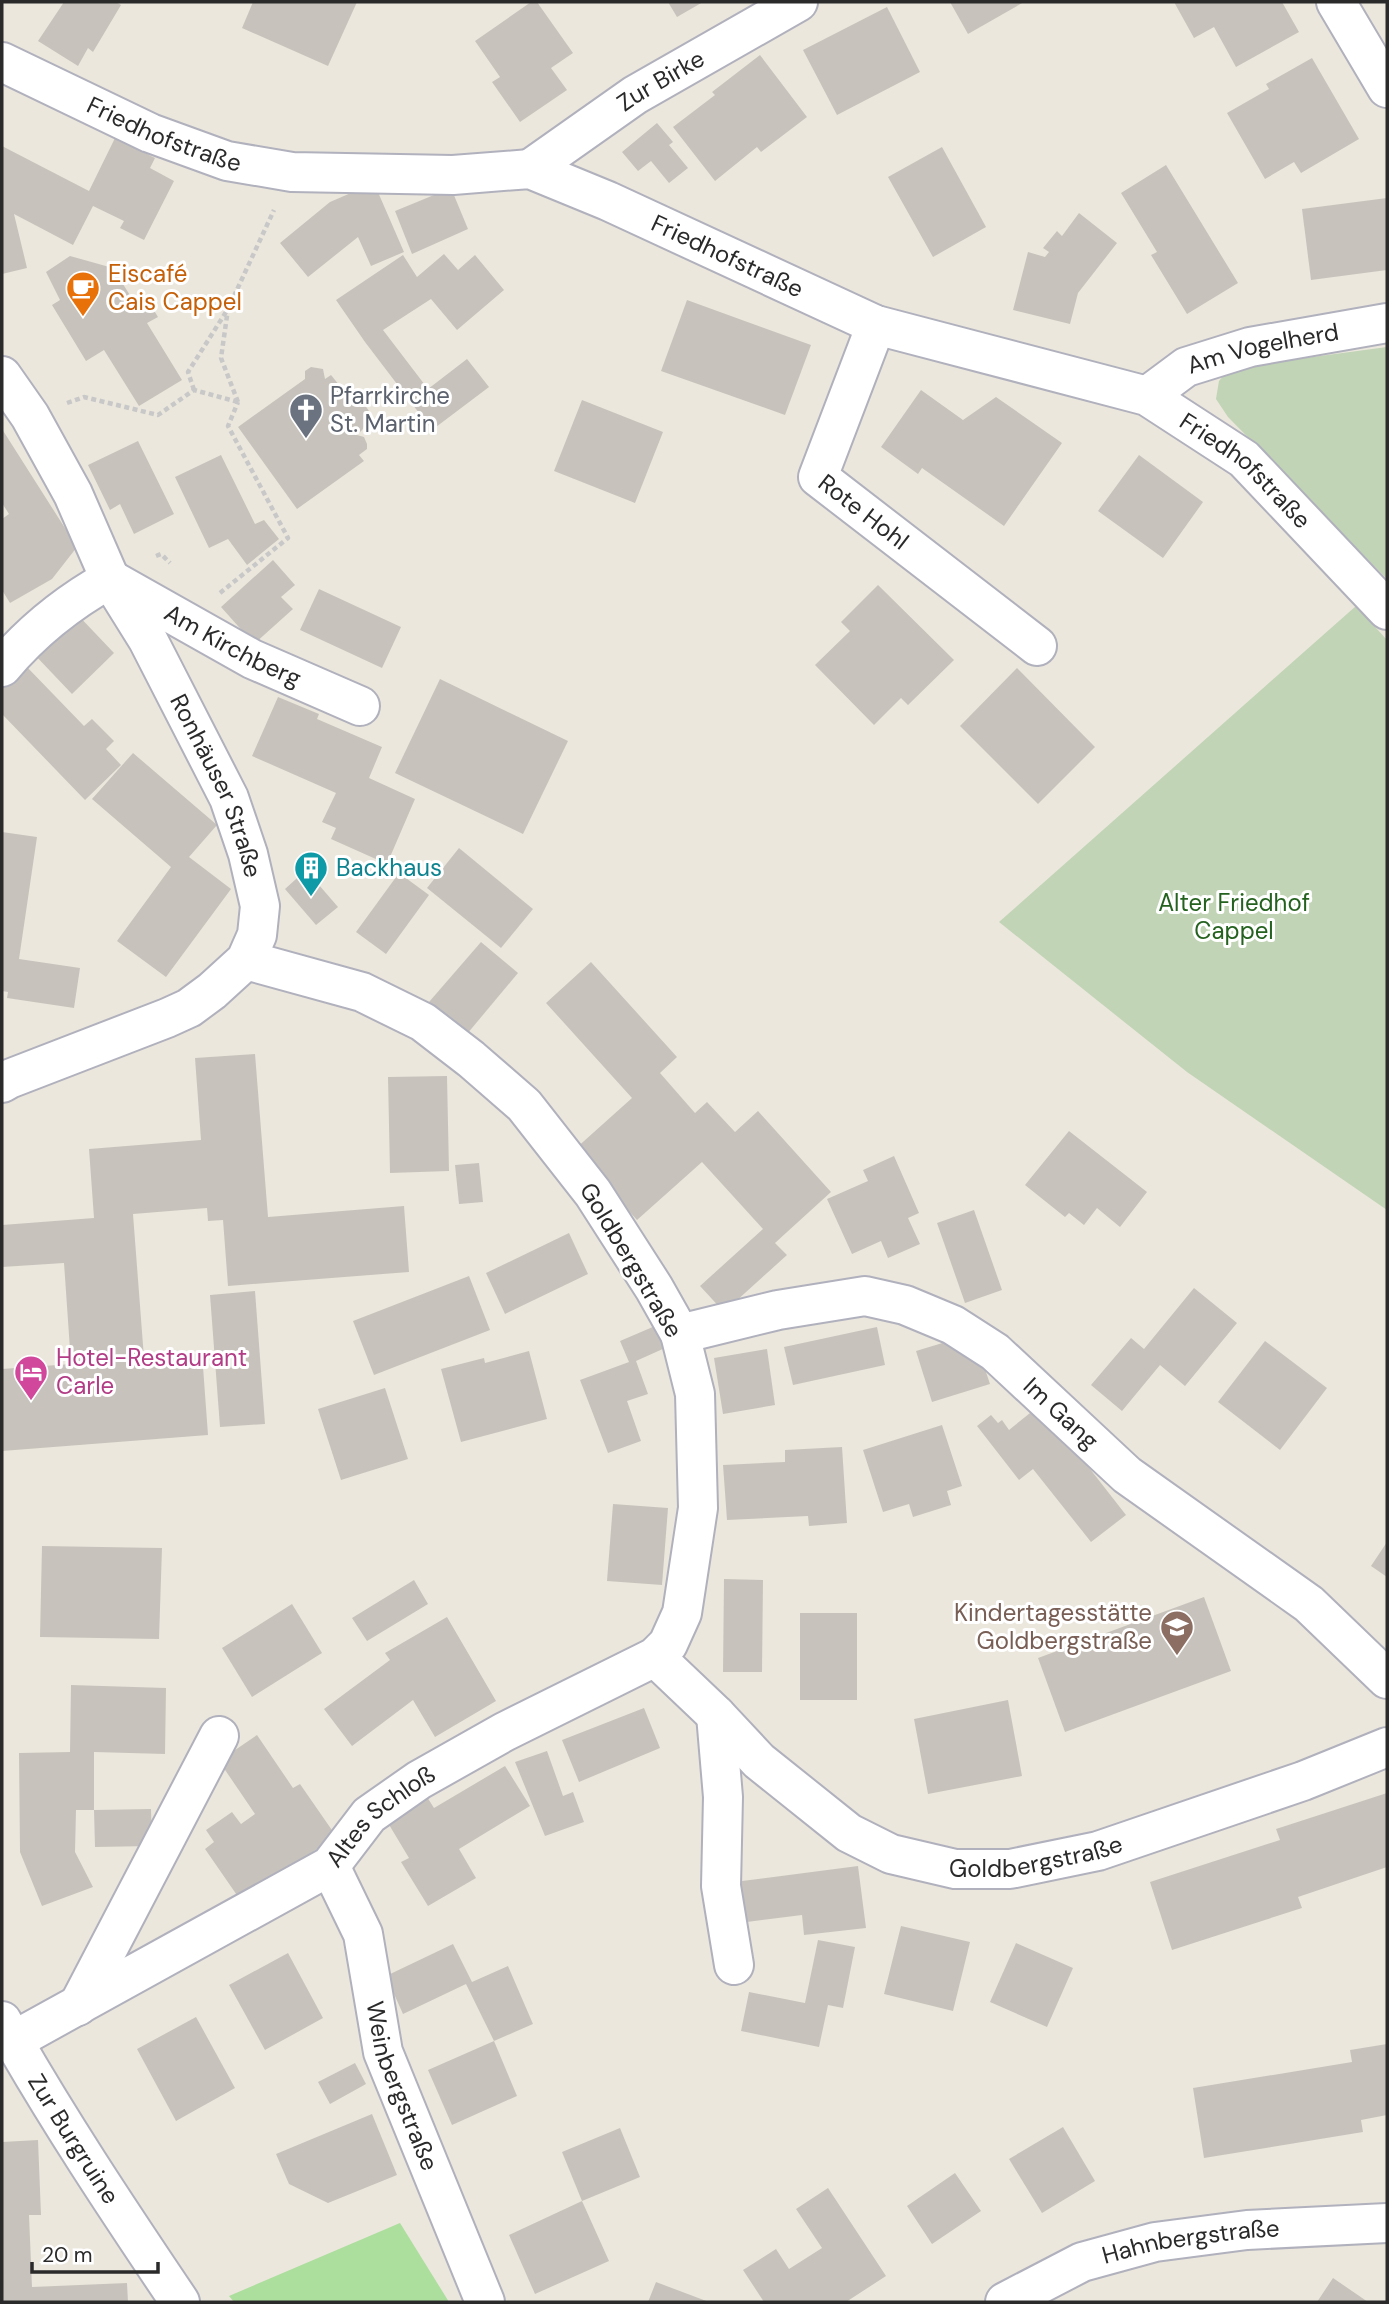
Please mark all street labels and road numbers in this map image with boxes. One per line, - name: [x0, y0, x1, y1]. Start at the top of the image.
- street label: Zur Birke: [611, 43, 710, 118]
- street label: Friedhofstraße: [82, 89, 243, 178]
- street label: Friedhofstraße: [647, 207, 808, 304]
- street label: Am Vogelherd: [1183, 316, 1341, 381]
- street label: Friedhofstraße: [1174, 405, 1318, 535]
- street label: Rote Hohl: [812, 467, 915, 556]
- street label: Am Kirchberg: [159, 597, 306, 694]
- street label: Ronhäuser Straße: [163, 689, 269, 880]
- street label: Goldbergstraße: [573, 1177, 690, 1343]
- street label: Im Gang: [1017, 1370, 1105, 1456]
- street label: Altes Schloß: [319, 1758, 441, 1873]
- street label: Goldbergstraße: [949, 1828, 1126, 1884]
- street label: Weinbergstraße: [360, 1999, 446, 2175]
- street label: Zur Burgruine: [21, 2068, 126, 2210]
- street label: Hahnbergstraße: [1098, 2212, 1280, 2271]

